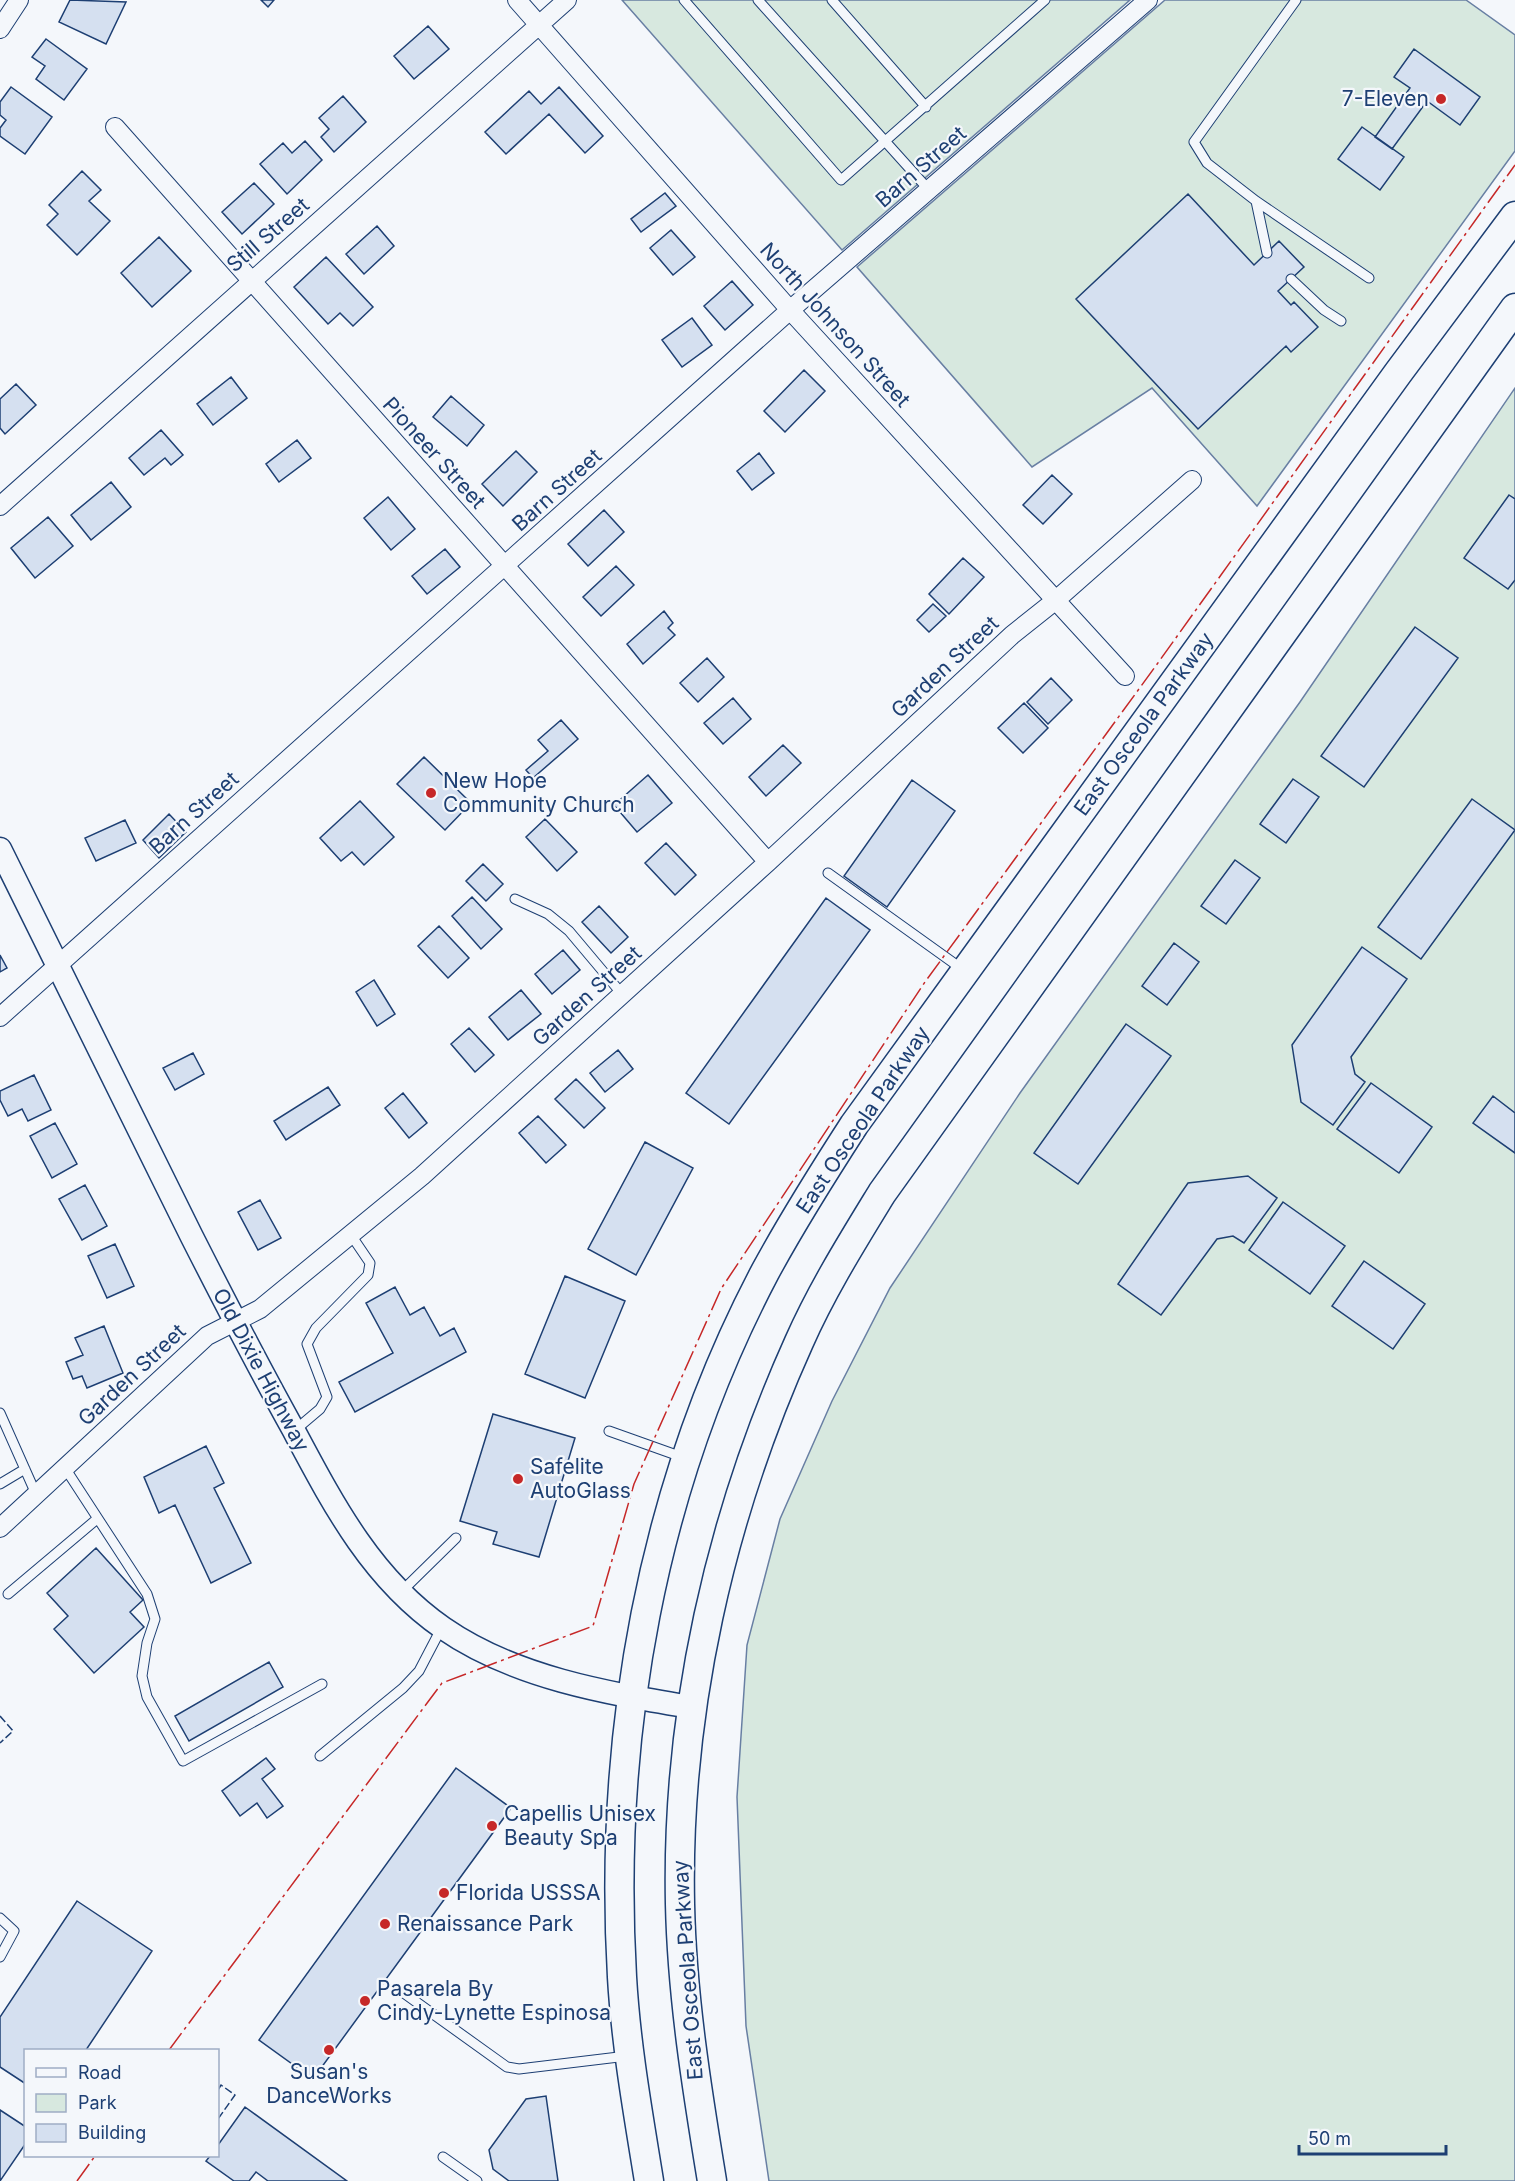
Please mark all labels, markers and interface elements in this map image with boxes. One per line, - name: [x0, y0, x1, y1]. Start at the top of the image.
- place label: 7-Eleven: [1342, 86, 1429, 111]
- marker: 7-Eleven: [1434, 92, 1448, 106]
- street label: Barn Street: [870, 121, 971, 213]
- street label: Still Street: [221, 192, 314, 277]
- street label: North Johnson Street: [755, 237, 916, 412]
- street label: Pioneer Street: [378, 392, 491, 514]
- street label: Barn Street: [507, 443, 606, 536]
- street label: Garden Street: [886, 610, 1004, 723]
- street label: East Osceola Parkway: [1069, 627, 1219, 820]
- street label: Barn Street: [144, 766, 243, 859]
- place label: New Hope Community Church: [443, 768, 635, 817]
- marker: New Hope Community Church: [424, 786, 438, 800]
- street label: Garden Street: [527, 940, 646, 1051]
- street label: East Osceola Parkway: [791, 1021, 935, 1218]
- street label: Old Dixie Highway: [208, 1284, 315, 1456]
- street label: Garden Street: [73, 1318, 191, 1431]
- place label: Safelite AutoGlass: [530, 1454, 631, 1503]
- marker: Safelite AutoGlass: [511, 1472, 525, 1486]
- place label: Capellis Unisex Beauty Spa: [504, 1801, 656, 1850]
- marker: Capellis Unisex Beauty Spa: [485, 1819, 499, 1833]
- street label: East Osceola Parkway: [667, 1859, 708, 2081]
- place label: Florida USSSA: [456, 1880, 601, 1905]
- marker: Florida USSSA: [437, 1886, 451, 1900]
- place label: Renaissance Park: [397, 1911, 574, 1936]
- marker: Renaissance Park: [378, 1917, 392, 1931]
- place label: Pasarela By Cindy-Lynette Espinosa: [377, 1976, 611, 2025]
- marker: Pasarela By Cindy-Lynette Espinosa: [358, 1994, 372, 2008]
- marker: Susan's DanceWorks: [322, 2043, 336, 2057]
- legend: [24, 2049, 219, 2157]
- place label: Susan's DanceWorks: [266, 2059, 392, 2108]
- text: Road: [78, 2062, 121, 2083]
- text: Park: [78, 2092, 117, 2113]
- scale bar: [1299, 2118, 1446, 2156]
- text: Building: [78, 2122, 146, 2143]
- text: 50 m: [1308, 2128, 1351, 2149]

